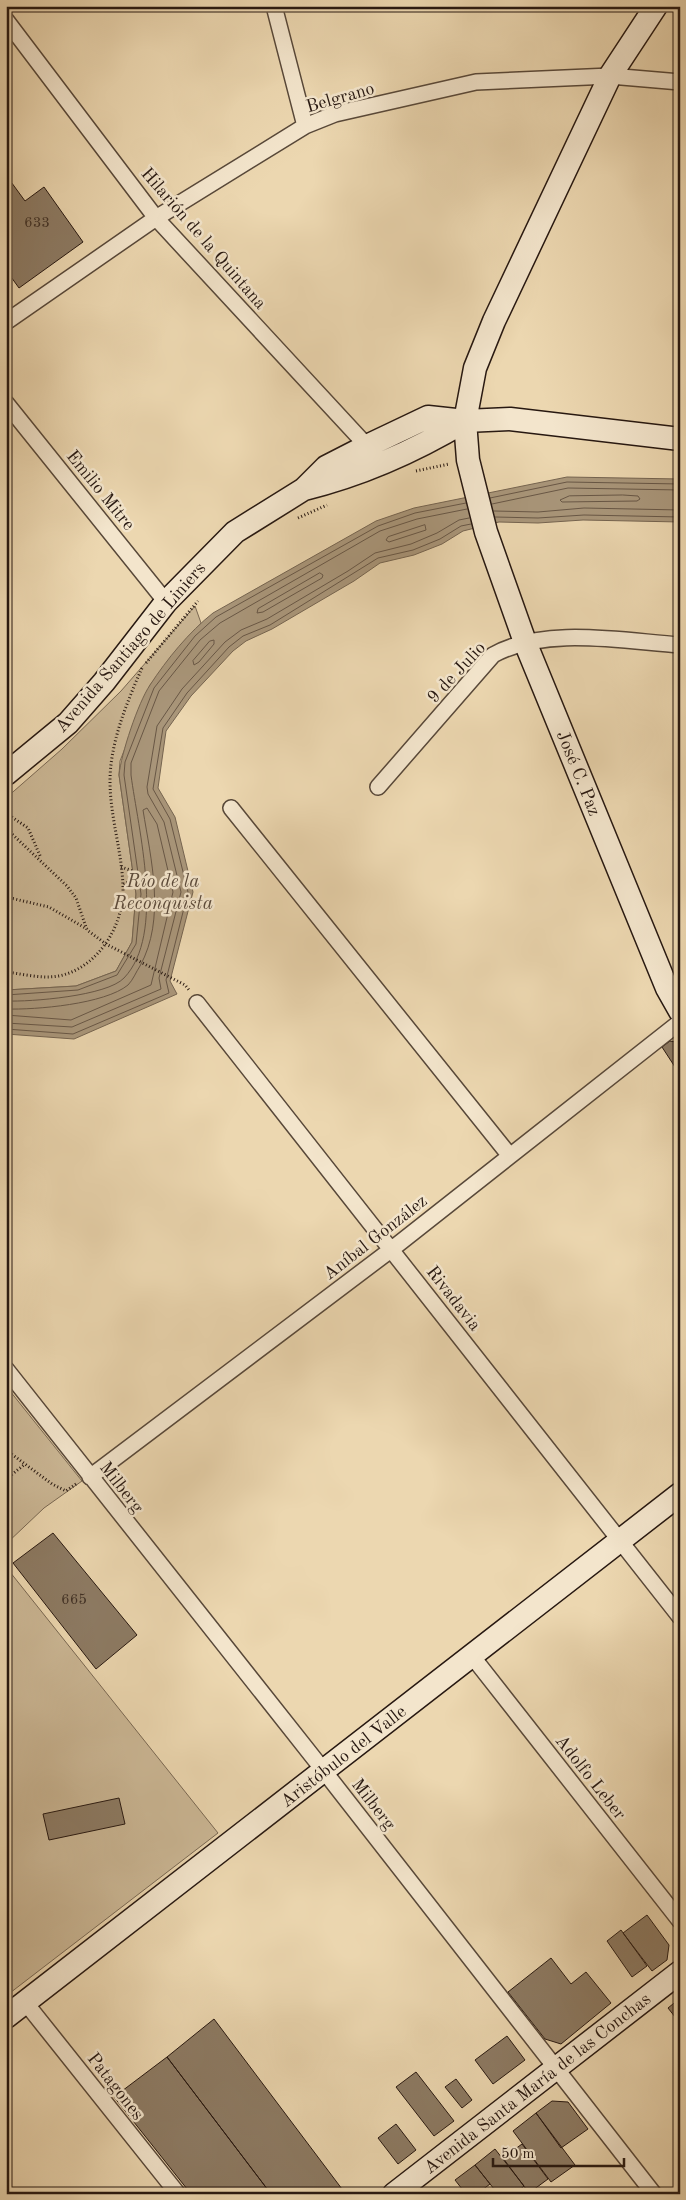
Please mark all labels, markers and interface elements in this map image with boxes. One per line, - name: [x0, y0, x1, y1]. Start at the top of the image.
- street label: Belgrano: [304, 80, 377, 116]
- street label: Hilarión de la Quintana: [137, 165, 269, 313]
- house number: 633: [24, 216, 50, 231]
- street label: Emilio Mitre: [63, 447, 138, 534]
- street label: Avenida Santiago de Liniers: [52, 559, 209, 736]
- street label: 9 de Julio: [424, 639, 489, 707]
- street label: José C. Paz: [553, 728, 603, 819]
- water label: Río de la Reconquista: [112, 873, 213, 914]
- street label: Aníbal González: [320, 1192, 431, 1284]
- street label: Rivadavia: [423, 1263, 484, 1334]
- street label: Milberg: [96, 1459, 147, 1517]
- house number: 665: [61, 1593, 87, 1608]
- street label: Aristóbulo del Valle: [278, 1702, 410, 1811]
- street label: Adolfo Leber: [552, 1732, 629, 1824]
- street label: Milberg: [348, 1776, 399, 1834]
- street label: Avenida Santa María de las Conchas: [421, 1990, 654, 2178]
- street label: Patagones: [83, 2050, 147, 2124]
- scale bar: [493, 2135, 625, 2167]
- text: 50 m: [501, 2147, 535, 2162]

